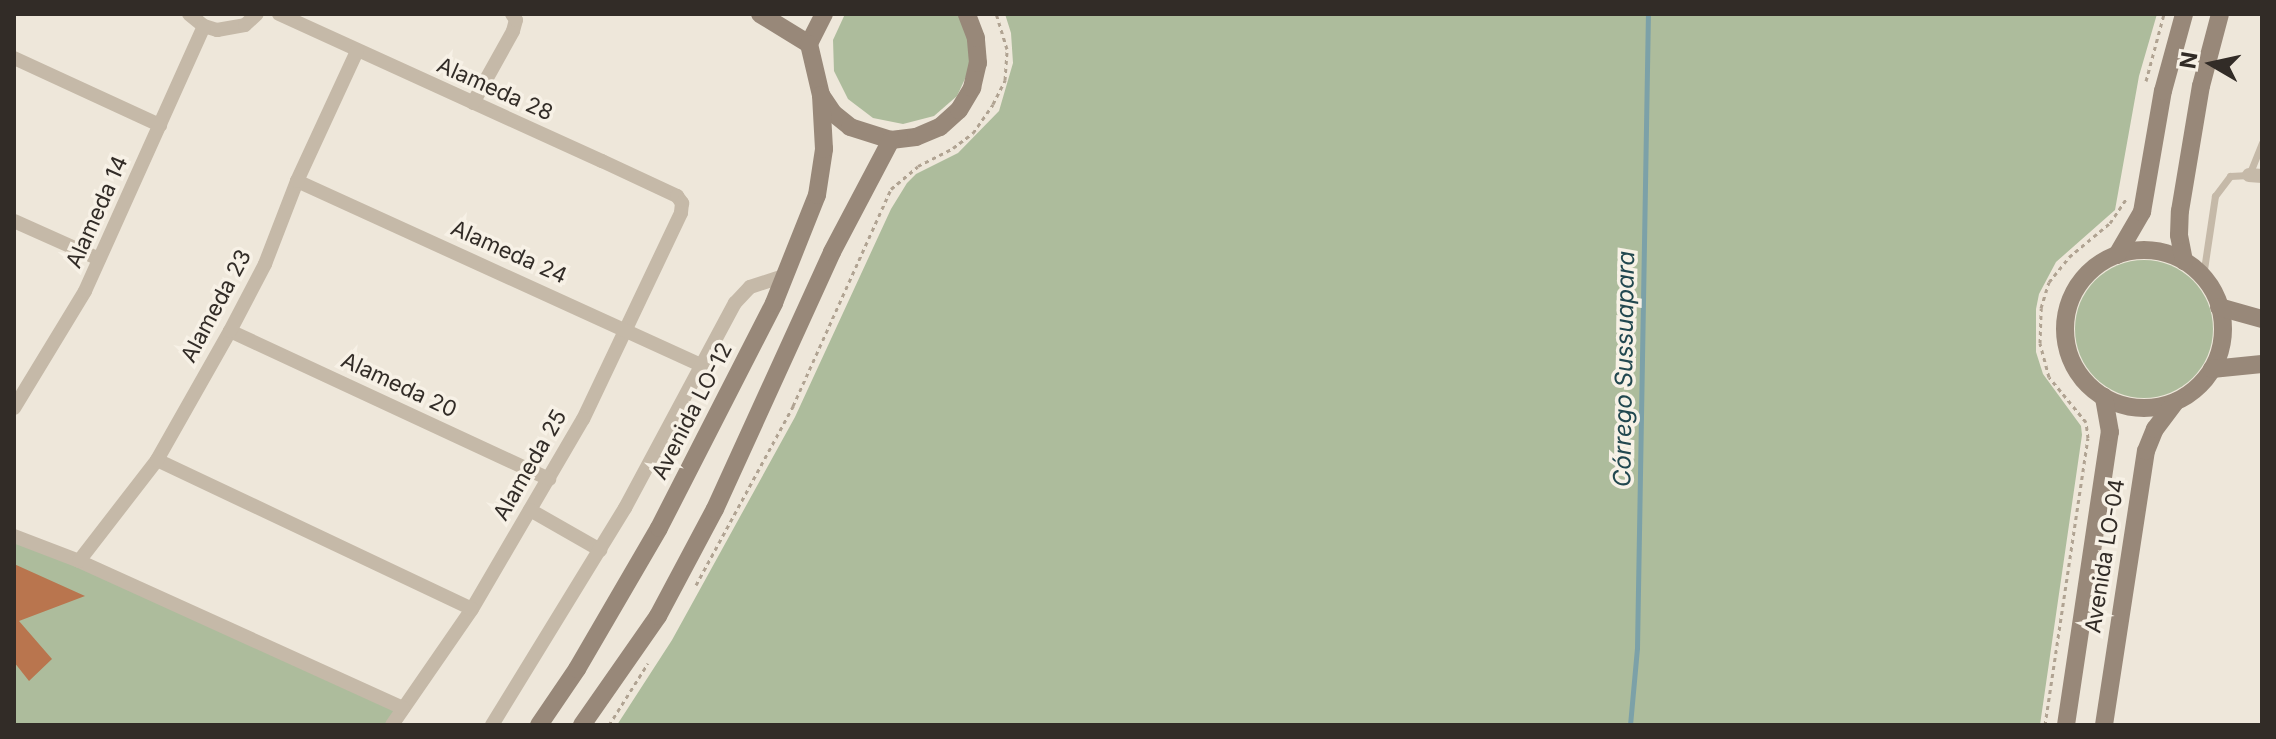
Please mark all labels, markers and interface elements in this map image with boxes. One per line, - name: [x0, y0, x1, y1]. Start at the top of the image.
- north arrow: [2172, 24, 2252, 104]
- text: N: [2174, 50, 2202, 71]
- street label: Alameda 28: [433, 52, 557, 126]
- street label: Alameda 14: [61, 152, 133, 272]
- street label: Alameda 24: [447, 215, 571, 289]
- street label: Alameda 23: [175, 245, 257, 367]
- water label: Córrego Sussuapara: [1608, 251, 1640, 487]
- street label: Avenida LO-12: [646, 338, 738, 484]
- street label: Alameda 20: [337, 347, 461, 423]
- street label: Alameda 25: [488, 405, 572, 525]
- street label: Avenida LO-04: [2080, 477, 2130, 635]

